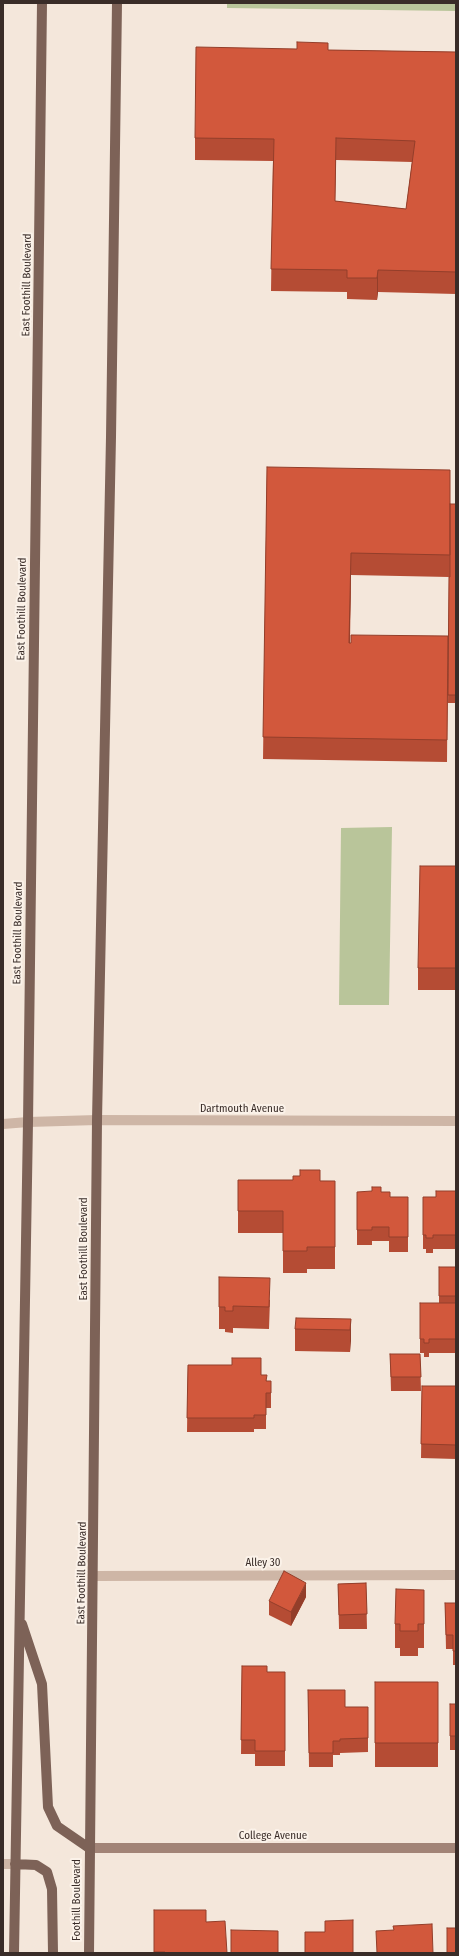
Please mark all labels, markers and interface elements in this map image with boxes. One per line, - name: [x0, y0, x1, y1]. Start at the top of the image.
- street label: East Foothill Boulevard: [20, 233, 34, 337]
- street label: East Foothill Boulevard: [15, 557, 29, 661]
- street label: East Foothill Boulevard: [11, 881, 25, 985]
- street label: Dartmouth Avenue: [200, 1102, 284, 1116]
- street label: East Foothill Boulevard: [77, 1197, 91, 1301]
- street label: East Foothill Boulevard: [75, 1521, 89, 1625]
- street label: Alley 30: [245, 1556, 281, 1570]
- street label: College Avenue: [239, 1829, 307, 1843]
- street label: Foothill Boulevard: [70, 1859, 84, 1941]

